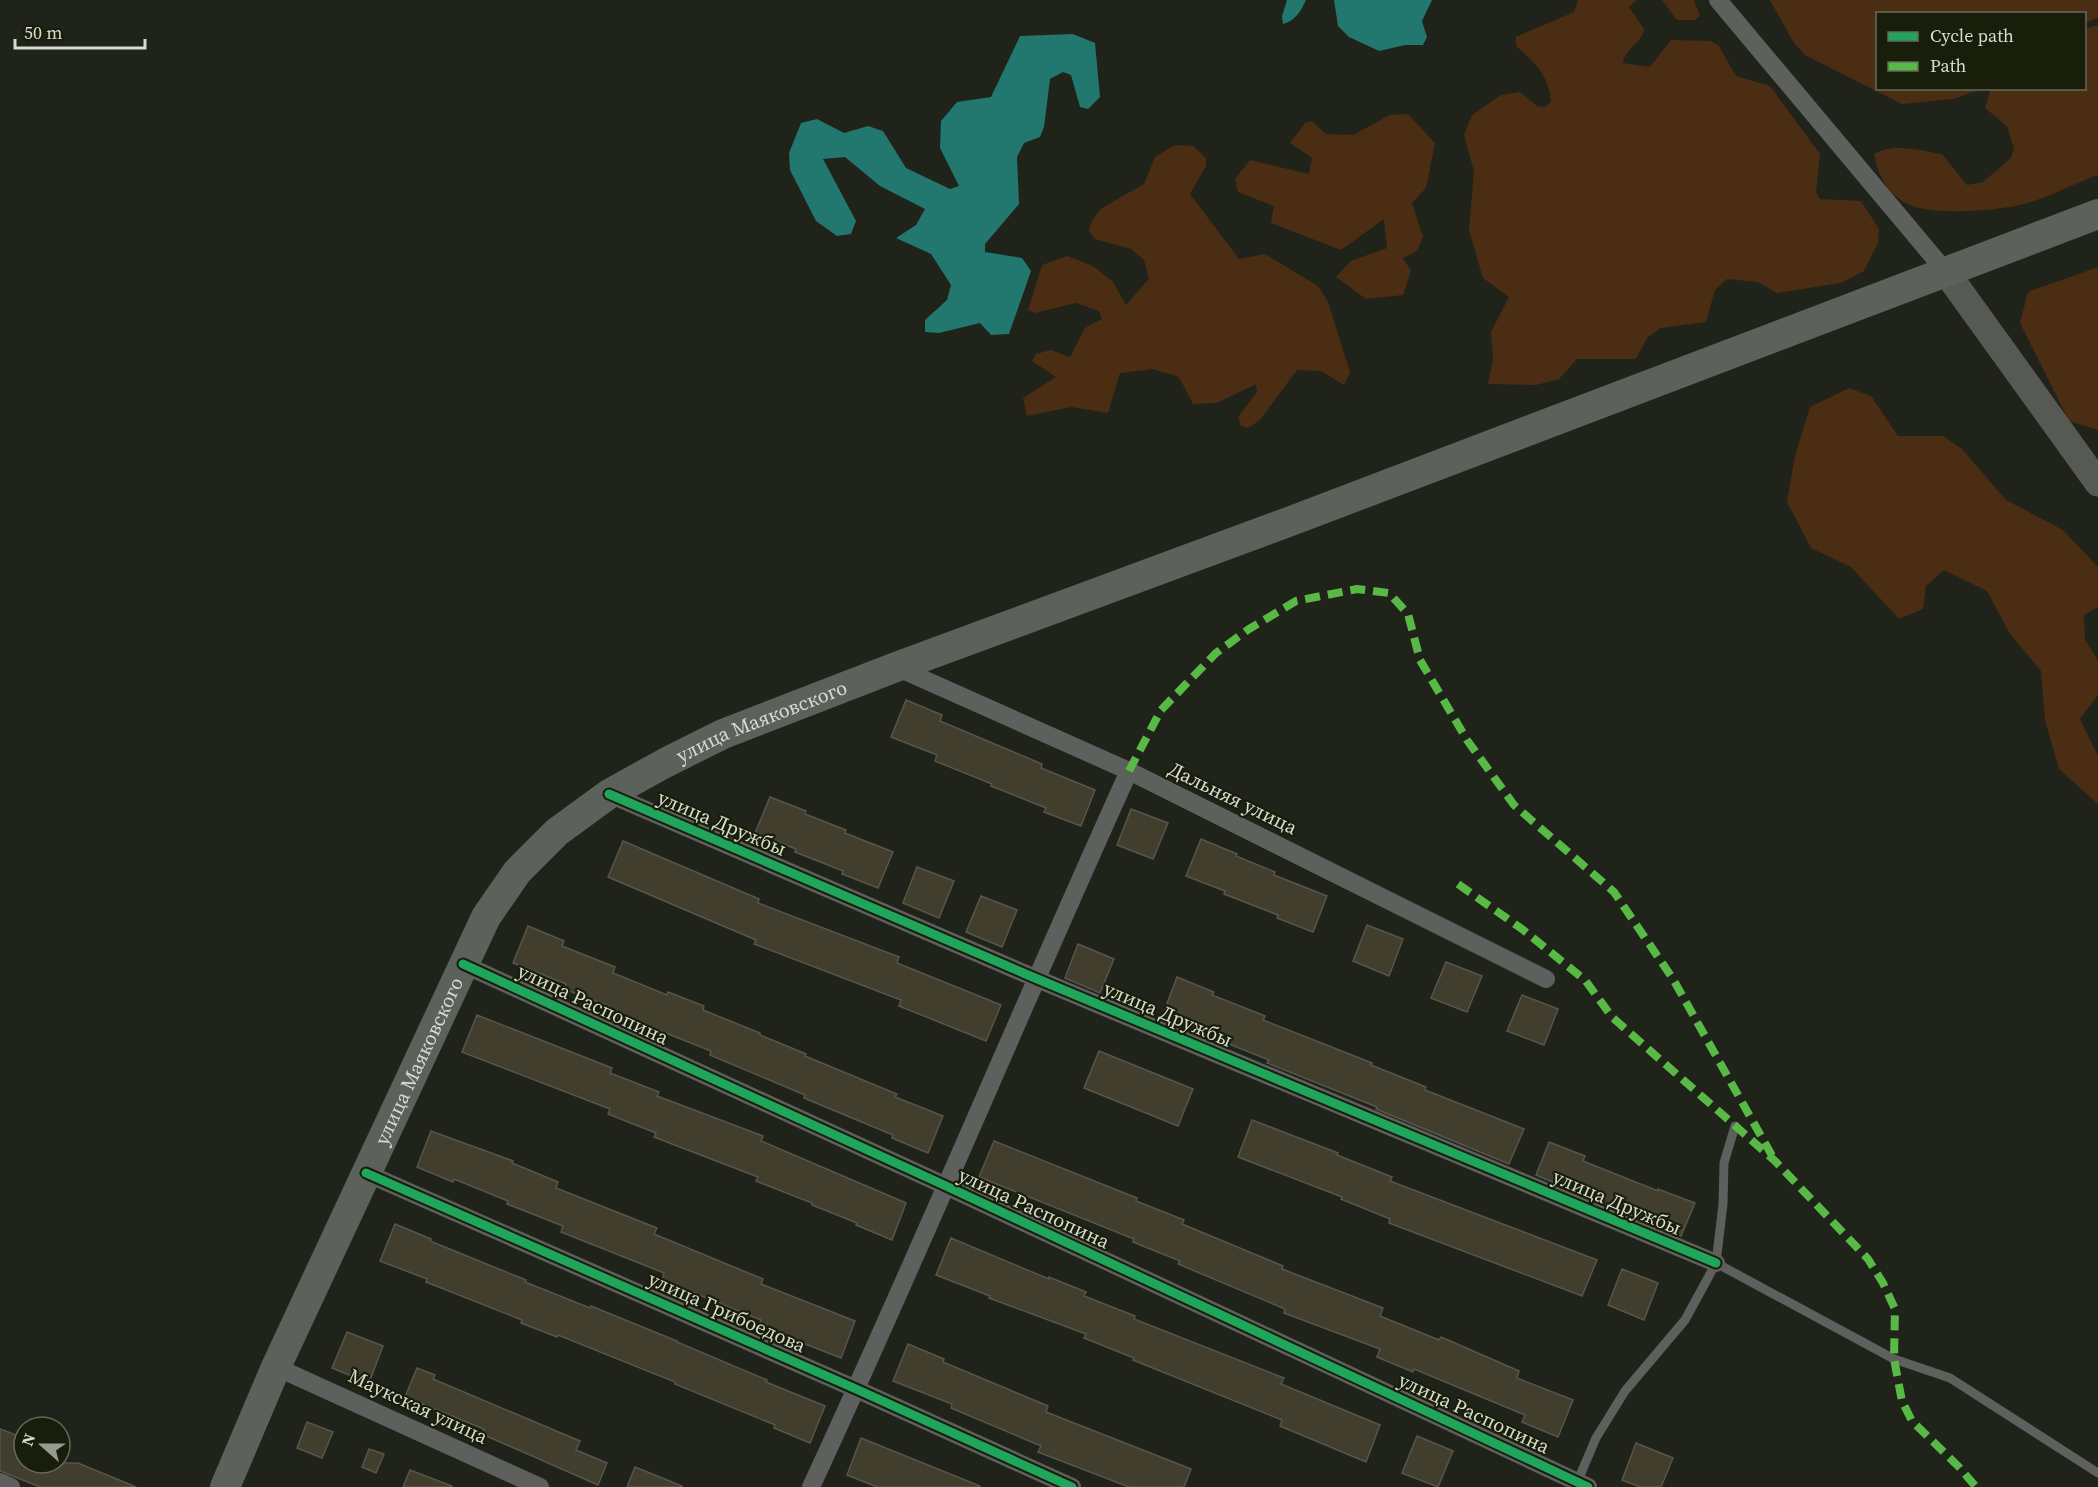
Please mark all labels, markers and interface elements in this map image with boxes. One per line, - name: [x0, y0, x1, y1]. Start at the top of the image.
- scale bar: [15, 12, 146, 50]
- legend: [1876, 12, 2086, 90]
- text: 50 m: [24, 20, 62, 45]
- text: Cycle path: [1930, 23, 2014, 48]
- text: Path: [1930, 53, 1967, 78]
- street label: улица Маяковского: [671, 673, 851, 769]
- street label: Дальняя улица: [1164, 755, 1303, 842]
- street label: улица Дружбы: [653, 783, 791, 863]
- street label: улица Распопина: [513, 957, 674, 1052]
- street label: улица Маяковского: [367, 972, 470, 1150]
- street label: улица Дружбы: [1099, 974, 1237, 1054]
- street label: улица Распопина: [954, 1161, 1115, 1256]
- street label: улица Дружбы: [1548, 1162, 1686, 1242]
- street label: улица Грибоедова: [644, 1265, 811, 1360]
- street label: Маукская улица: [344, 1361, 493, 1451]
- street label: улица Распопина: [1394, 1366, 1555, 1461]
- north arrow: [12, 1415, 72, 1475]
- text: N: [16, 1430, 40, 1449]

